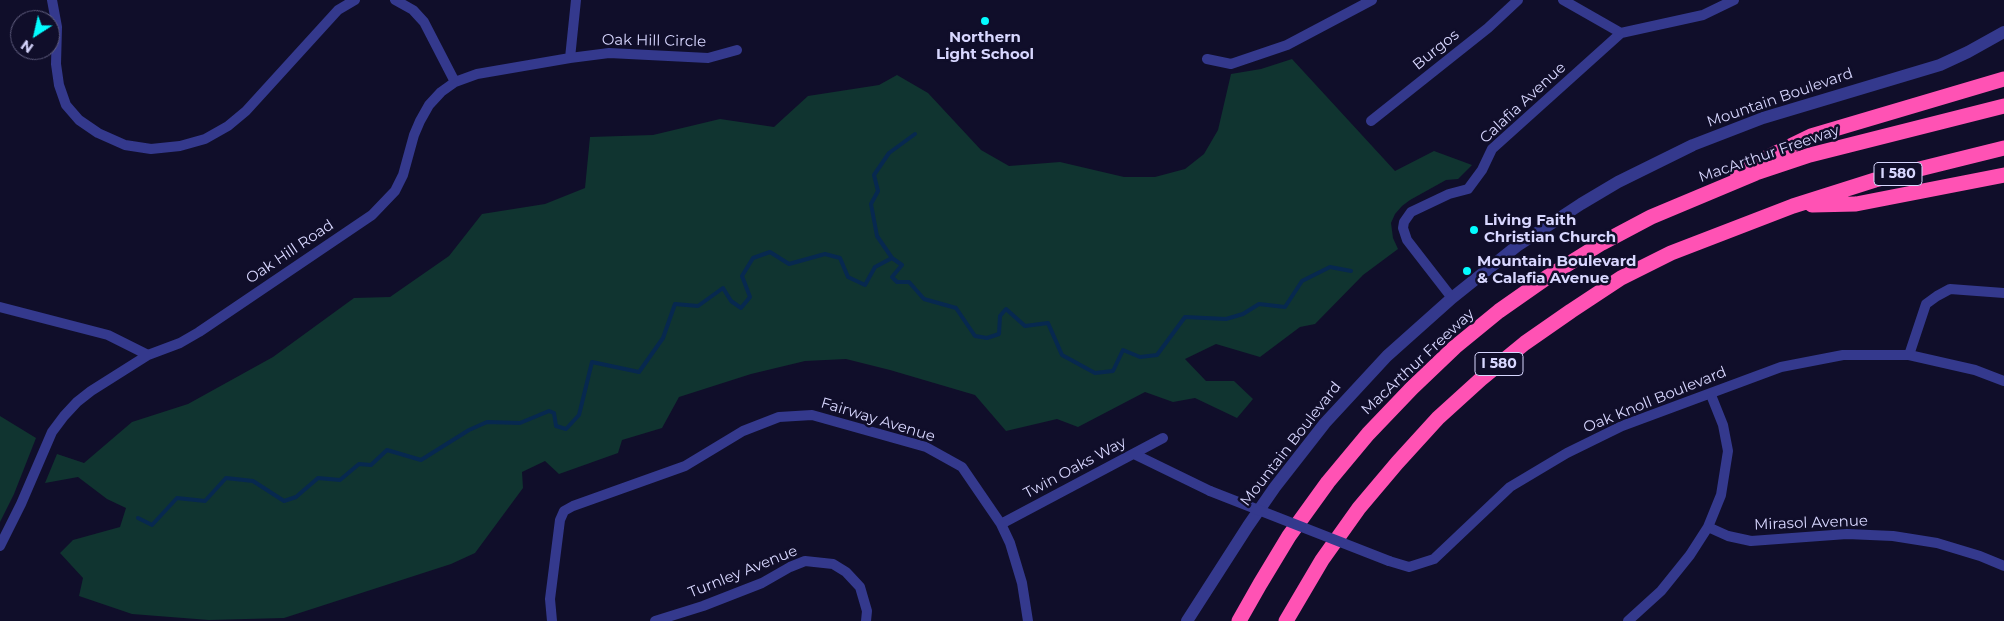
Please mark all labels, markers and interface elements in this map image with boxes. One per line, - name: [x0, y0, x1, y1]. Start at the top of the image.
- north arrow: [10, 10, 60, 60]
- marker: Northern Light School: [979, 15, 991, 27]
- street label: Burgos: [1409, 26, 1463, 74]
- place label: Northern Light School: [936, 29, 1034, 64]
- street label: Oak Hill Circle: [602, 31, 706, 51]
- text: N: [17, 36, 37, 57]
- street label: Calafia Avenue: [1476, 59, 1570, 147]
- street label: Mountain Boulevard: [1705, 65, 1855, 131]
- street label: MacArthur Freeway: [1696, 121, 1842, 187]
- road number: I 580: [1874, 162, 1922, 185]
- place label: Living Faith Christian Church: [1484, 212, 1616, 247]
- street label: Oak Hill Road: [243, 216, 337, 288]
- marker: Living Faith Christian Church: [1468, 224, 1480, 236]
- place label: Mountain Boulevard & Calafia Avenue: [1477, 253, 1637, 288]
- marker: Mountain Boulevard & Calafia Avenue: [1461, 265, 1473, 277]
- street label: MacArthur Freeway: [1358, 305, 1478, 419]
- road number: I 580: [1475, 352, 1523, 376]
- street label: Oak Knoll Boulevard: [1581, 363, 1729, 437]
- street label: Mountain Boulevard: [1237, 378, 1345, 510]
- street label: Fairway Avenue: [819, 394, 937, 446]
- street label: Twin Oaks Way: [1021, 433, 1129, 503]
- street label: Mirasol Avenue: [1754, 512, 1868, 534]
- street label: Turnley Avenue: [686, 542, 800, 602]

